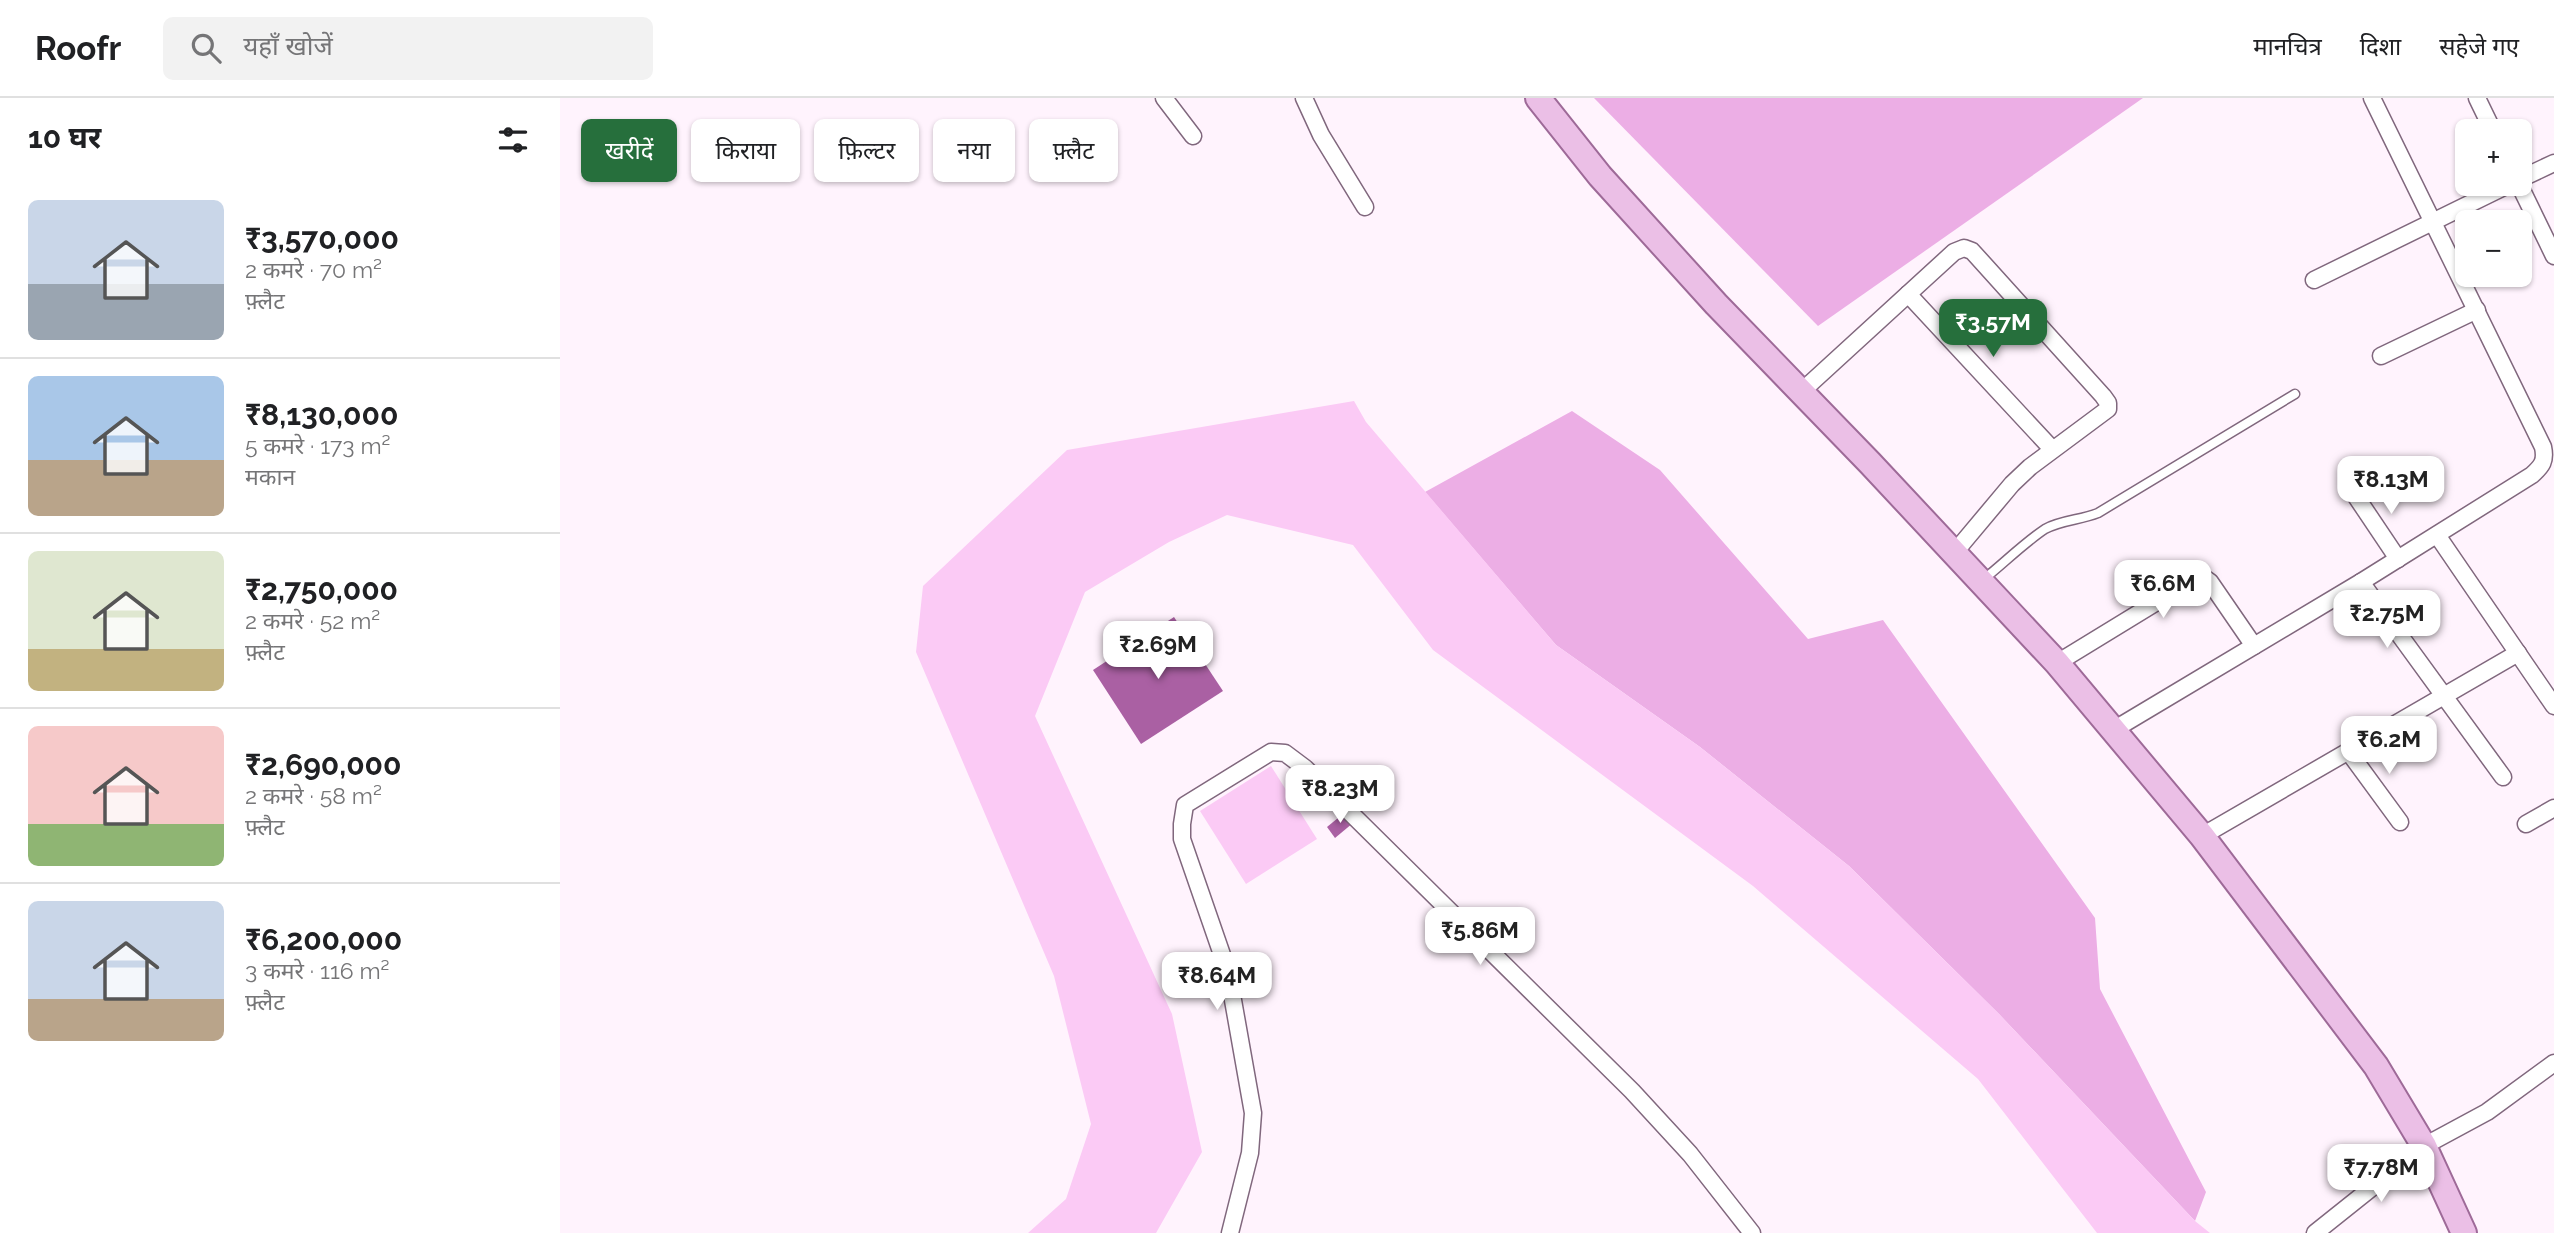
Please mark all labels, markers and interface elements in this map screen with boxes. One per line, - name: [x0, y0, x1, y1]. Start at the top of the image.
- search box: [163, 17, 653, 80]
- text: Roofr: [35, 29, 121, 68]
- icon: search: [187, 29, 225, 67]
- text: यहाँ खोजें: [243, 31, 333, 61]
- text: मानचित्र: [2253, 32, 2322, 61]
- text: दिशा: [2360, 32, 2401, 61]
- text: सहेजे गए: [2439, 32, 2519, 61]
- chip: खरीदें: [581, 119, 677, 182]
- chip: किराया: [691, 119, 800, 182]
- chip: फ़िल्टर: [814, 119, 919, 182]
- chip: नया: [933, 119, 1015, 182]
- chip: फ़्लैट: [1029, 119, 1118, 182]
- map controls: [2455, 119, 2532, 287]
- button: +: [2455, 119, 2532, 196]
- text: 10 घर: [28, 120, 101, 155]
- icon: filters: [494, 121, 532, 159]
- button: −: [2455, 210, 2532, 287]
- text: ₹3,570,000: [245, 221, 399, 256]
- icon: home: [84, 228, 168, 312]
- text: 2 कमरे · 70 m²: [245, 256, 382, 283]
- text: फ़्लैट: [245, 287, 285, 314]
- pin: ₹3.57M: [1936, 300, 2050, 359]
- text: ₹3.57M: [1955, 308, 2031, 335]
- text: ₹8,130,000: [245, 397, 398, 432]
- icon: home: [84, 404, 168, 488]
- text: 5 कमरे · 173 m²: [245, 432, 391, 459]
- pin: ₹8.13M: [2334, 456, 2448, 516]
- text: मकान: [245, 463, 295, 490]
- text: ₹8.13M: [2353, 465, 2429, 492]
- pin: ₹6.6M: [2114, 560, 2212, 620]
- text: ₹6.6M: [2130, 569, 2196, 596]
- text: ₹2,750,000: [245, 572, 398, 607]
- icon: home: [84, 579, 168, 663]
- pin: ₹2.75M: [2330, 590, 2444, 650]
- text: ₹2.75M: [2349, 599, 2425, 626]
- text: 2 कमरे · 52 m²: [245, 607, 380, 634]
- pin: ₹2.69M: [1101, 622, 1215, 681]
- text: ₹2.69M: [1119, 630, 1197, 657]
- text: फ़्लैट: [245, 638, 285, 665]
- pin: ₹6.2M: [2340, 716, 2438, 776]
- text: ₹6.2M: [2357, 725, 2421, 752]
- text: ₹2,690,000: [245, 747, 401, 782]
- icon: home: [84, 754, 168, 838]
- pin: ₹8.23M: [1283, 766, 1397, 825]
- text: ₹8.23M: [1301, 774, 1379, 801]
- text: 2 कमरे · 58 m²: [245, 782, 382, 809]
- text: फ़्लैट: [245, 813, 285, 840]
- pin: ₹5.86M: [1423, 908, 1537, 967]
- text: ₹5.86M: [1441, 916, 1519, 943]
- text: ₹6,200,000: [245, 922, 402, 957]
- icon: home: [84, 929, 168, 1013]
- pin: ₹8.64M: [1160, 953, 1274, 1012]
- text: 3 कमरे · 116 m²: [245, 957, 390, 984]
- text: ₹8.64M: [1178, 961, 1256, 988]
- text: फ़्लैट: [245, 988, 285, 1015]
- pin: ₹7.78M: [2324, 1144, 2438, 1204]
- text: ₹7.78M: [2343, 1153, 2419, 1180]

